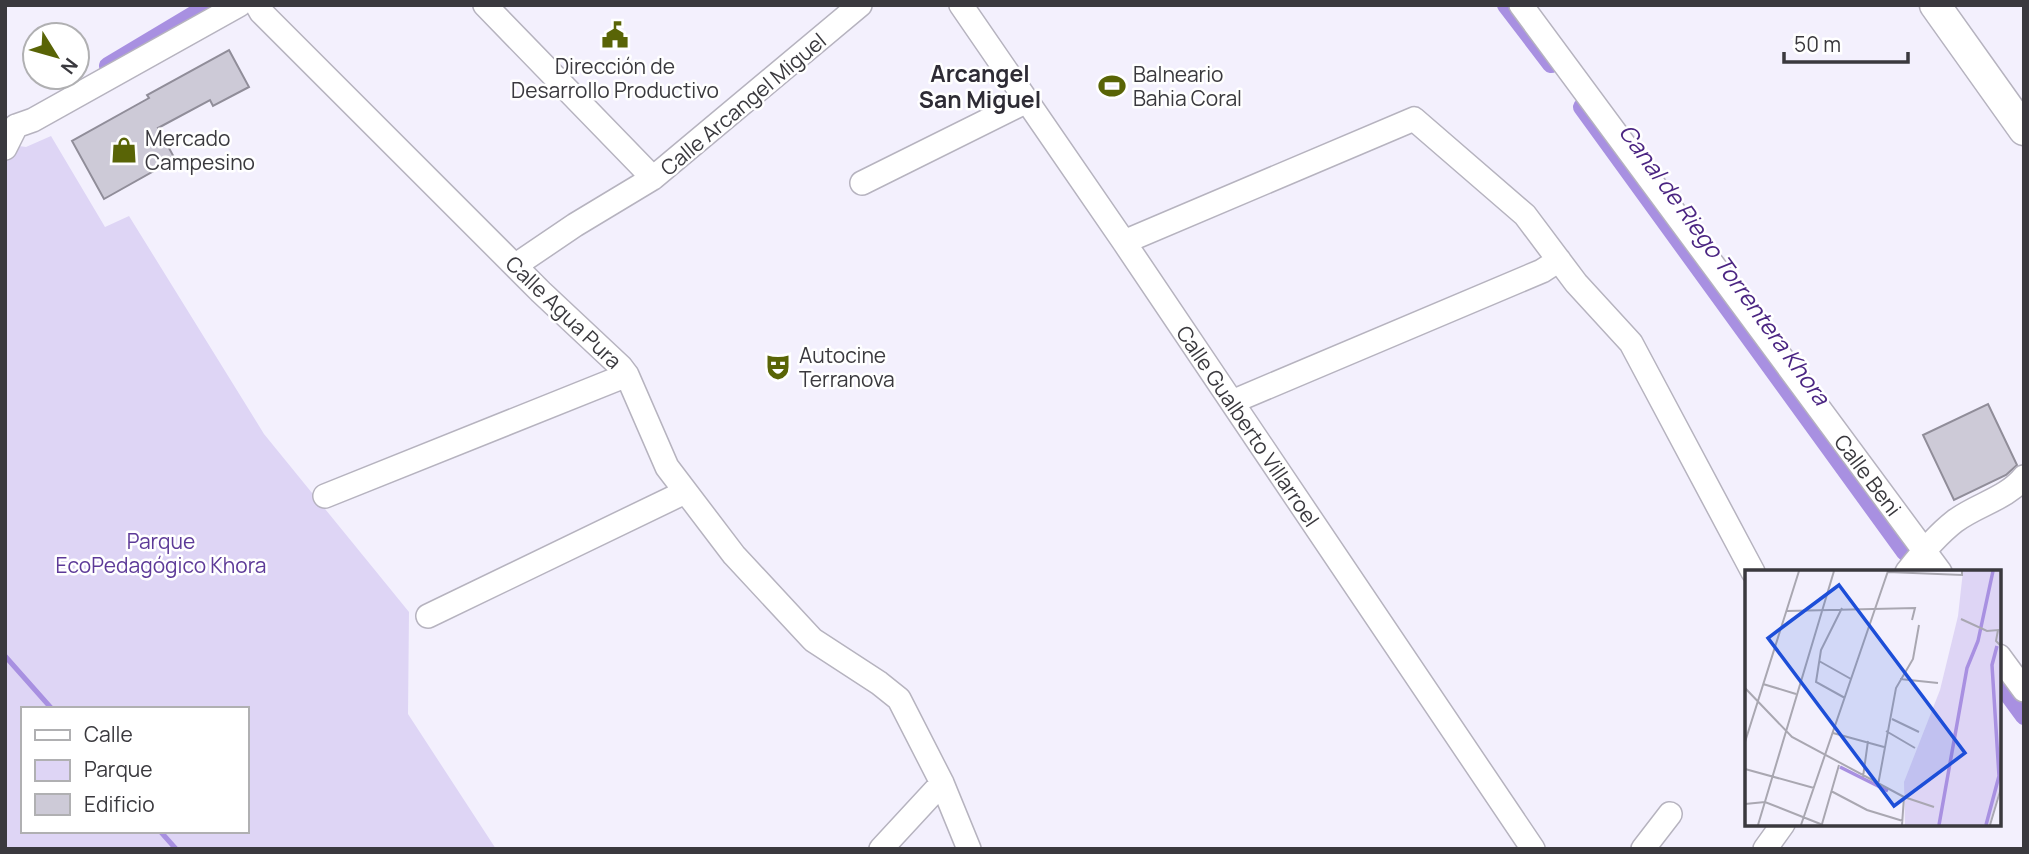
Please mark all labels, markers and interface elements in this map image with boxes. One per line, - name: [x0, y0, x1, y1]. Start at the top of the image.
- public building icon: Dirección de Desarrollo Productivo: [600, 20, 630, 50]
- north arrow: [21, 21, 91, 91]
- scale bar: [1784, 21, 1908, 65]
- street label: Calle Arcangel Miguel: [654, 26, 832, 182]
- text: 50 m: [1794, 30, 1841, 58]
- place label: Dirección de Desarrollo Productivo: [511, 52, 719, 104]
- text: N: [55, 53, 84, 80]
- district label: Arcangel San Miguel: [919, 57, 1041, 115]
- place label: Balneario Bahia Coral: [1133, 60, 1242, 112]
- sports icon: Balneario Bahia Coral: [1097, 71, 1127, 101]
- water label: Canal de Riego Torrentera Khora: [1612, 117, 1839, 412]
- place label: Mercado Campesino: [145, 124, 255, 176]
- shop icon: Mercado Campesino: [109, 135, 139, 165]
- street label: Calle Agua Pura: [500, 249, 628, 375]
- street label: Calle Gualberto Villarroel: [1170, 320, 1326, 532]
- place label: Autocine Terranova: [799, 341, 895, 393]
- theatre icon: Autocine Terranova: [763, 352, 793, 382]
- street label: Calle Beni: [1828, 429, 1908, 521]
- park label: Parque EcoPedagógico Khora: [56, 527, 267, 579]
- inset map: [1745, 570, 2001, 826]
- legend: [21, 707, 248, 833]
- text: Calle: [84, 720, 133, 748]
- text: Parque: [84, 755, 153, 783]
- text: Edificio: [84, 790, 155, 818]

